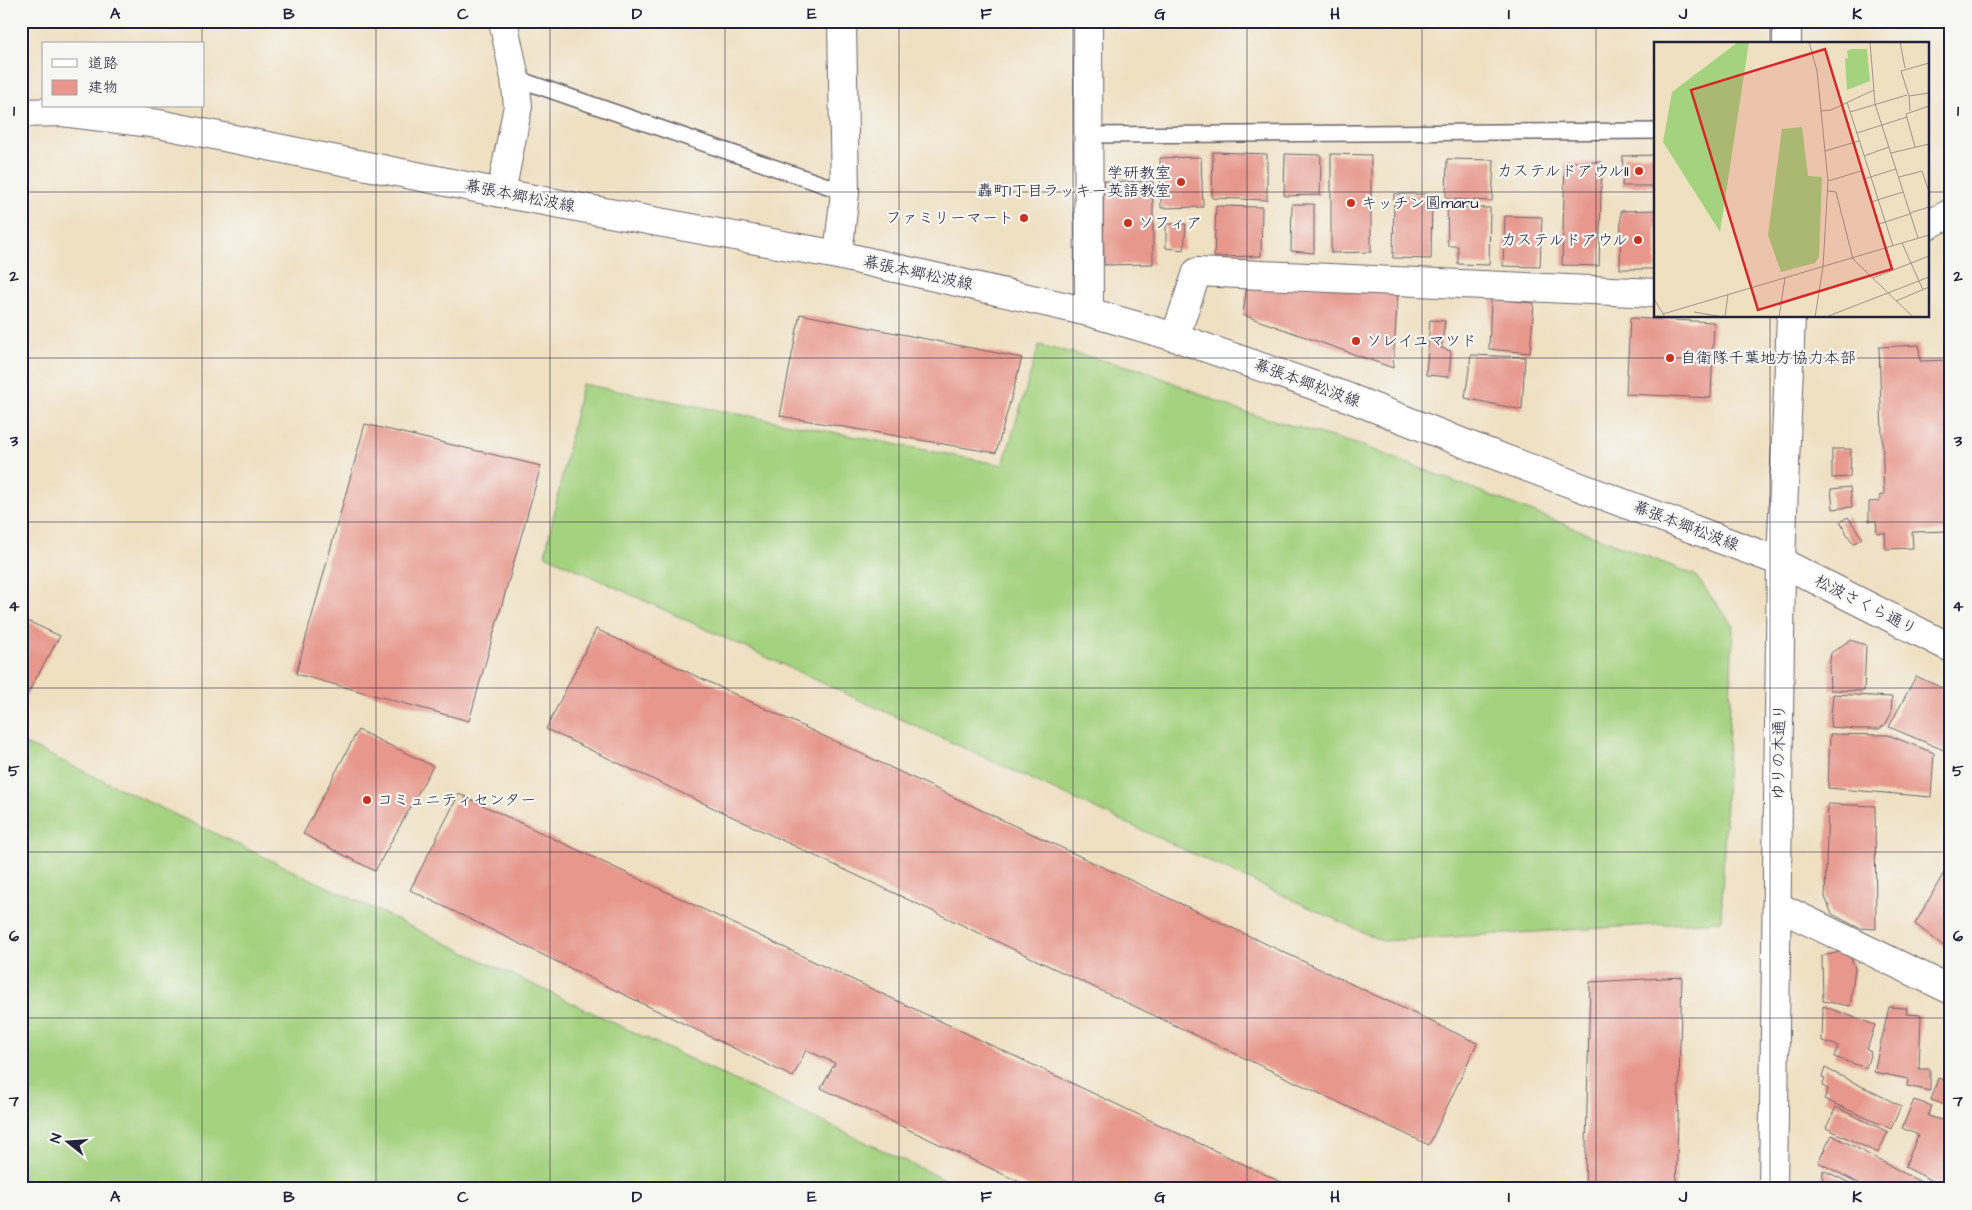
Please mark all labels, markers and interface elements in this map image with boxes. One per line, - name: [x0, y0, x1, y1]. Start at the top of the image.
- text: A: [110, 3, 121, 25]
- text: B: [283, 3, 295, 25]
- text: C: [457, 3, 469, 25]
- text: D: [632, 3, 643, 25]
- text: E: [807, 3, 817, 25]
- text: F: [980, 3, 992, 25]
- text: G: [1154, 3, 1166, 25]
- text: H: [1330, 3, 1340, 25]
- text: I: [1508, 3, 1510, 25]
- text: J: [1678, 3, 1688, 25]
- text: K: [1852, 3, 1862, 25]
- legend: [42, 42, 205, 108]
- inset map: [1654, 42, 1930, 318]
- text: 道路: [88, 53, 118, 74]
- text: 建物: [88, 77, 118, 98]
- text: 1: [13, 100, 16, 122]
- text: 1: [1957, 100, 1960, 122]
- place label: カステルドアウルII: [1497, 160, 1629, 182]
- place label: 学研教室 轟町1丁目ラッキー英語教室: [977, 162, 1171, 202]
- marker: カステルドアウルII: [1633, 165, 1645, 177]
- street label: 幕張本郷松波線: [463, 175, 577, 217]
- marker: 学研教室 轟町1丁目ラッキー英語教室: [1175, 176, 1187, 188]
- place label: キッチン圓maru: [1361, 192, 1479, 214]
- marker: キッチン圓maru: [1345, 197, 1357, 209]
- place label: ファミリーマート: [886, 207, 1014, 229]
- marker: ファミリーマート: [1018, 212, 1030, 224]
- place label: ソフィア: [1138, 212, 1202, 234]
- marker: ソフィア: [1122, 217, 1134, 229]
- place label: カステルドアウル: [1501, 229, 1628, 251]
- marker: カステルドアウル: [1632, 234, 1644, 246]
- street label: 幕張本郷松波線: [861, 251, 975, 295]
- text: 2: [8, 265, 19, 287]
- text: 2: [1952, 265, 1963, 287]
- place label: ソレイユマツド: [1366, 330, 1477, 352]
- marker: ソレイユマツド: [1350, 335, 1362, 347]
- place label: 自衛隊千葉地方協力本部: [1680, 347, 1856, 369]
- marker: 自衛隊千葉地方協力本部: [1664, 352, 1676, 364]
- street label: 幕張本郷松波線: [1251, 354, 1363, 412]
- text: 3: [9, 430, 19, 452]
- text: 3: [1953, 430, 1963, 452]
- street label: 幕張本郷松波線: [1630, 496, 1742, 556]
- street label: 松波さくら通り: [1811, 570, 1921, 640]
- text: 4: [9, 595, 20, 617]
- text: 4: [1953, 595, 1964, 617]
- street label: ゆりの木通り: [1767, 704, 1791, 800]
- text: 5: [8, 760, 20, 782]
- text: 5: [1952, 760, 1964, 782]
- place label: コミュニティセンター: [377, 789, 536, 811]
- marker: コミュニティセンター: [361, 794, 373, 806]
- text: 6: [9, 925, 19, 947]
- text: 6: [1953, 925, 1963, 947]
- text: 7: [8, 1090, 19, 1112]
- text: 7: [1952, 1090, 1963, 1112]
- north arrow: [42, 1118, 92, 1168]
- text: N: [46, 1131, 67, 1146]
- text: A: [110, 1186, 121, 1208]
- text: B: [283, 1186, 295, 1208]
- text: C: [457, 1186, 469, 1208]
- text: D: [632, 1186, 643, 1208]
- text: E: [807, 1186, 817, 1208]
- text: F: [980, 1186, 992, 1208]
- text: G: [1154, 1186, 1166, 1208]
- text: H: [1330, 1186, 1340, 1208]
- text: I: [1508, 1186, 1510, 1208]
- text: J: [1678, 1186, 1688, 1208]
- text: K: [1852, 1186, 1862, 1208]

